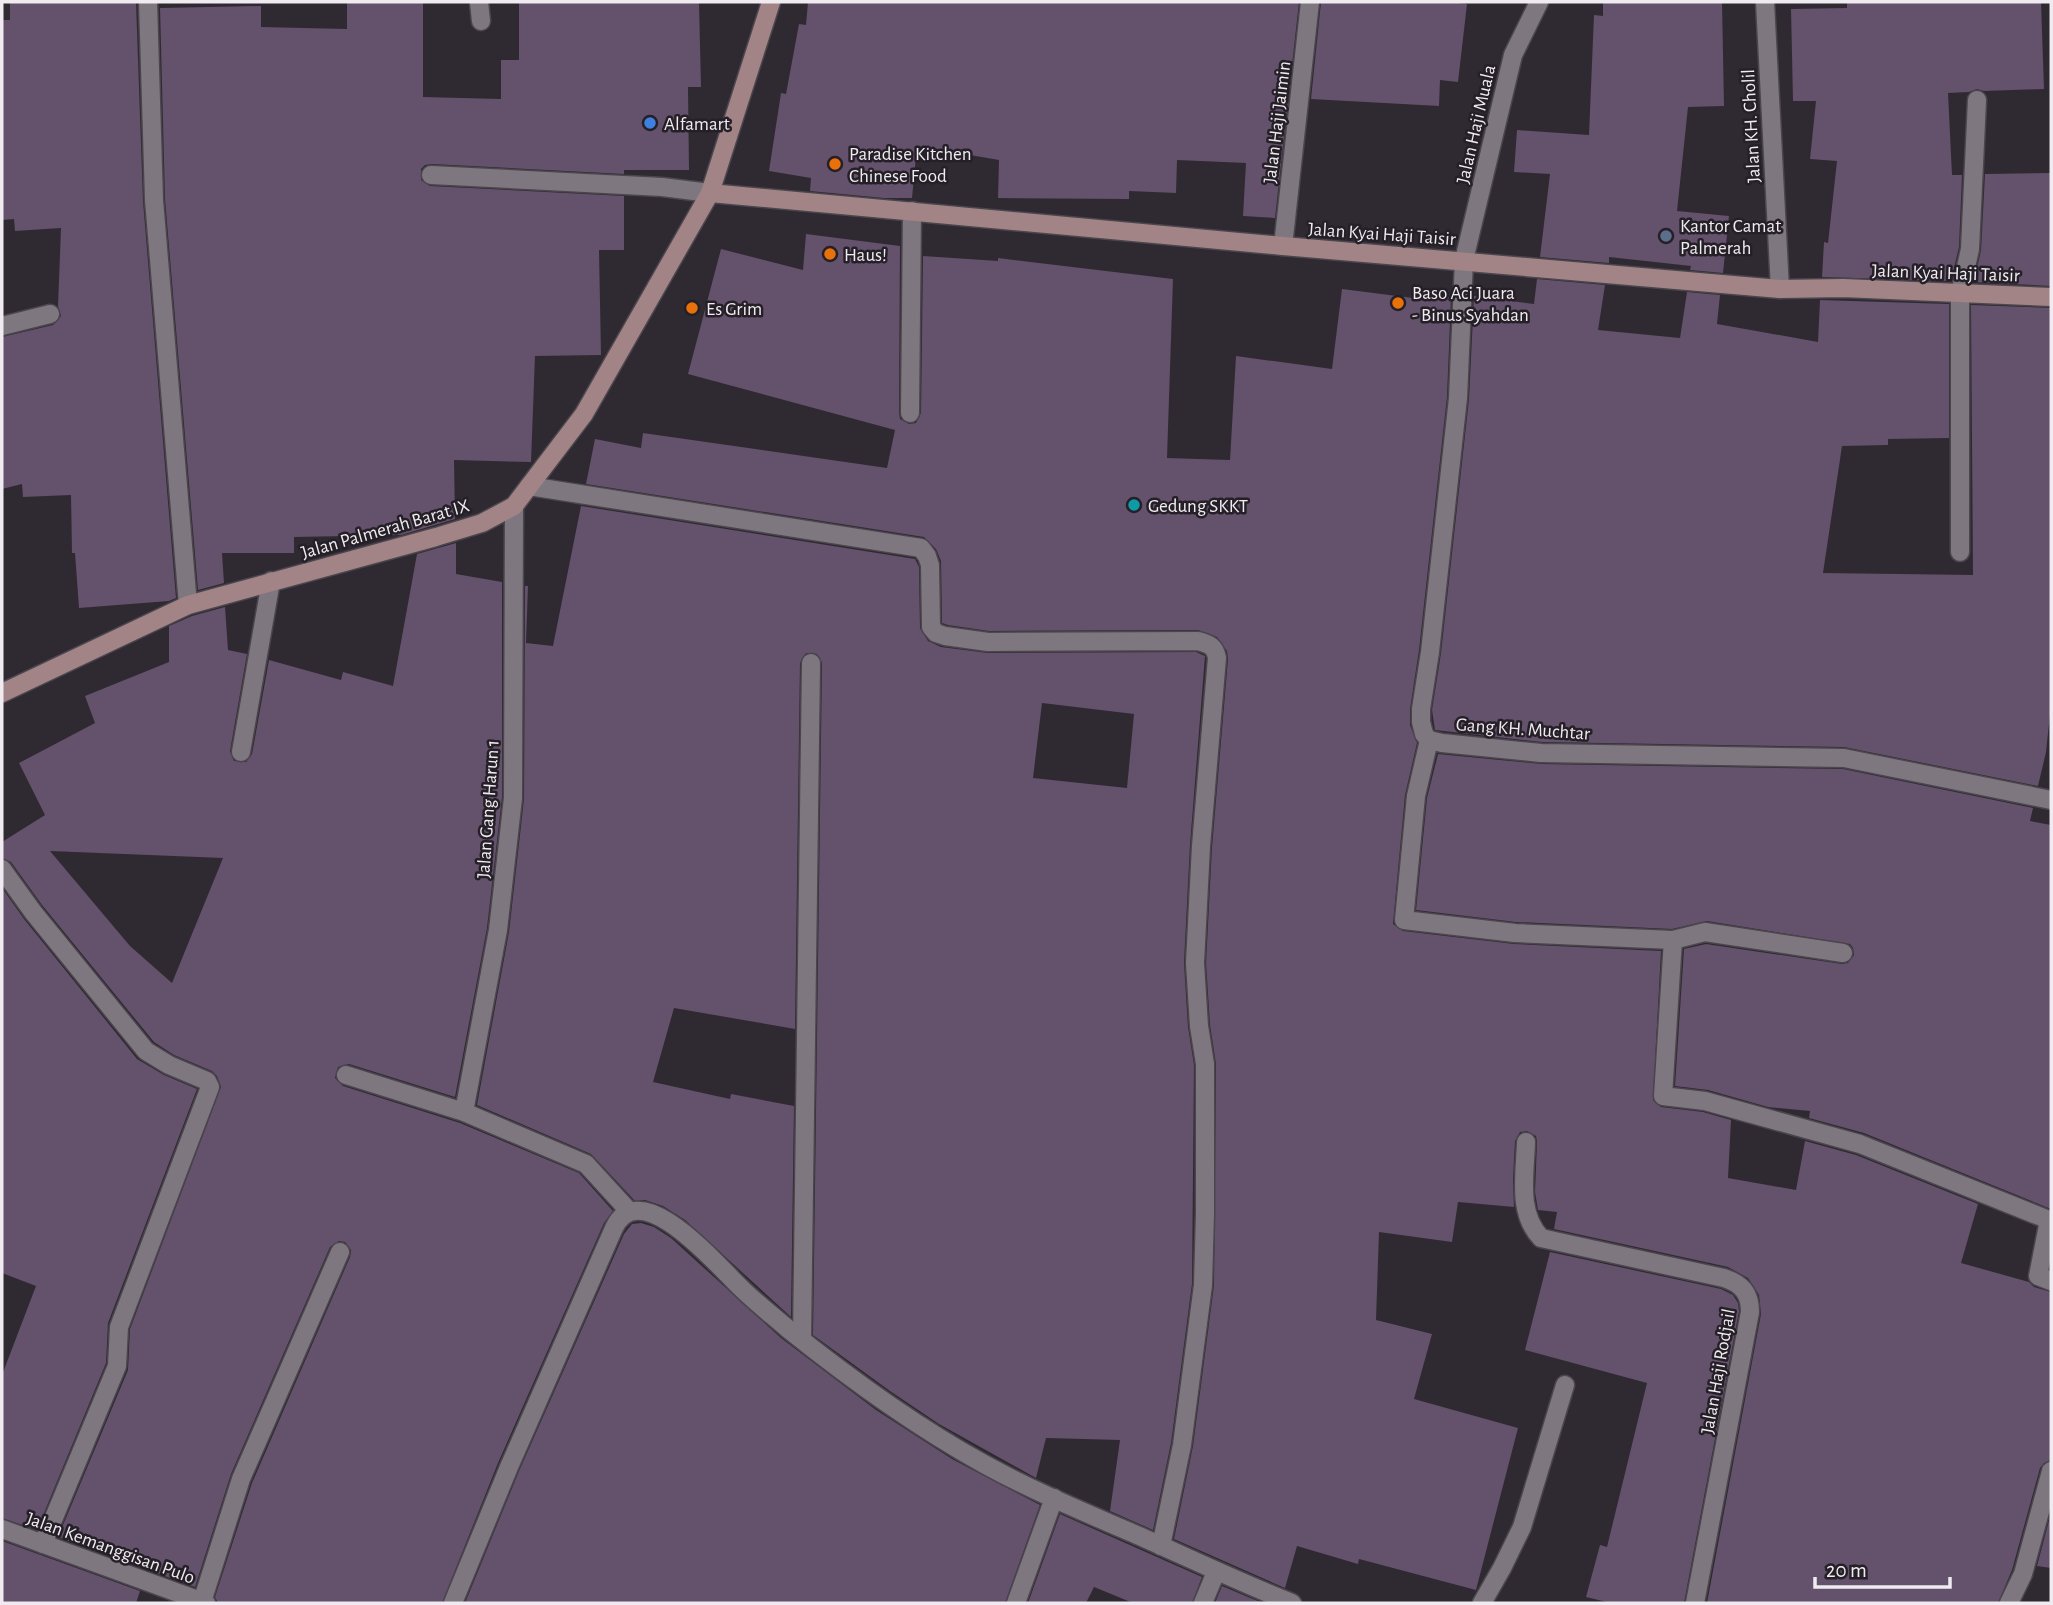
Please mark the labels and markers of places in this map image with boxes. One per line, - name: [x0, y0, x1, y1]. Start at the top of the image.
- marker: Alfamart: [642, 115, 658, 131]
- place label: Alfamart: [664, 115, 730, 134]
- place label: Paradise Kitchen Chinese Food: [849, 145, 972, 186]
- marker: Paradise Kitchen Chinese Food: [827, 156, 843, 172]
- place label: Kantor Camat Palmerah: [1680, 217, 1781, 258]
- marker: Kantor Camat Palmerah: [1658, 228, 1674, 244]
- marker: Haus!: [822, 246, 838, 262]
- place label: Haus!: [844, 246, 887, 265]
- place label: Baso Aci Juara - Binus Syahdan: [1412, 284, 1529, 325]
- marker: Baso Aci Juara - Binus Syahdan: [1390, 295, 1406, 311]
- marker: Es Grim: [684, 300, 700, 316]
- place label: Es Grim: [706, 300, 762, 319]
- marker: Gedung SKKT: [1126, 497, 1142, 513]
- place label: Gedung SKKT: [1148, 497, 1248, 516]

